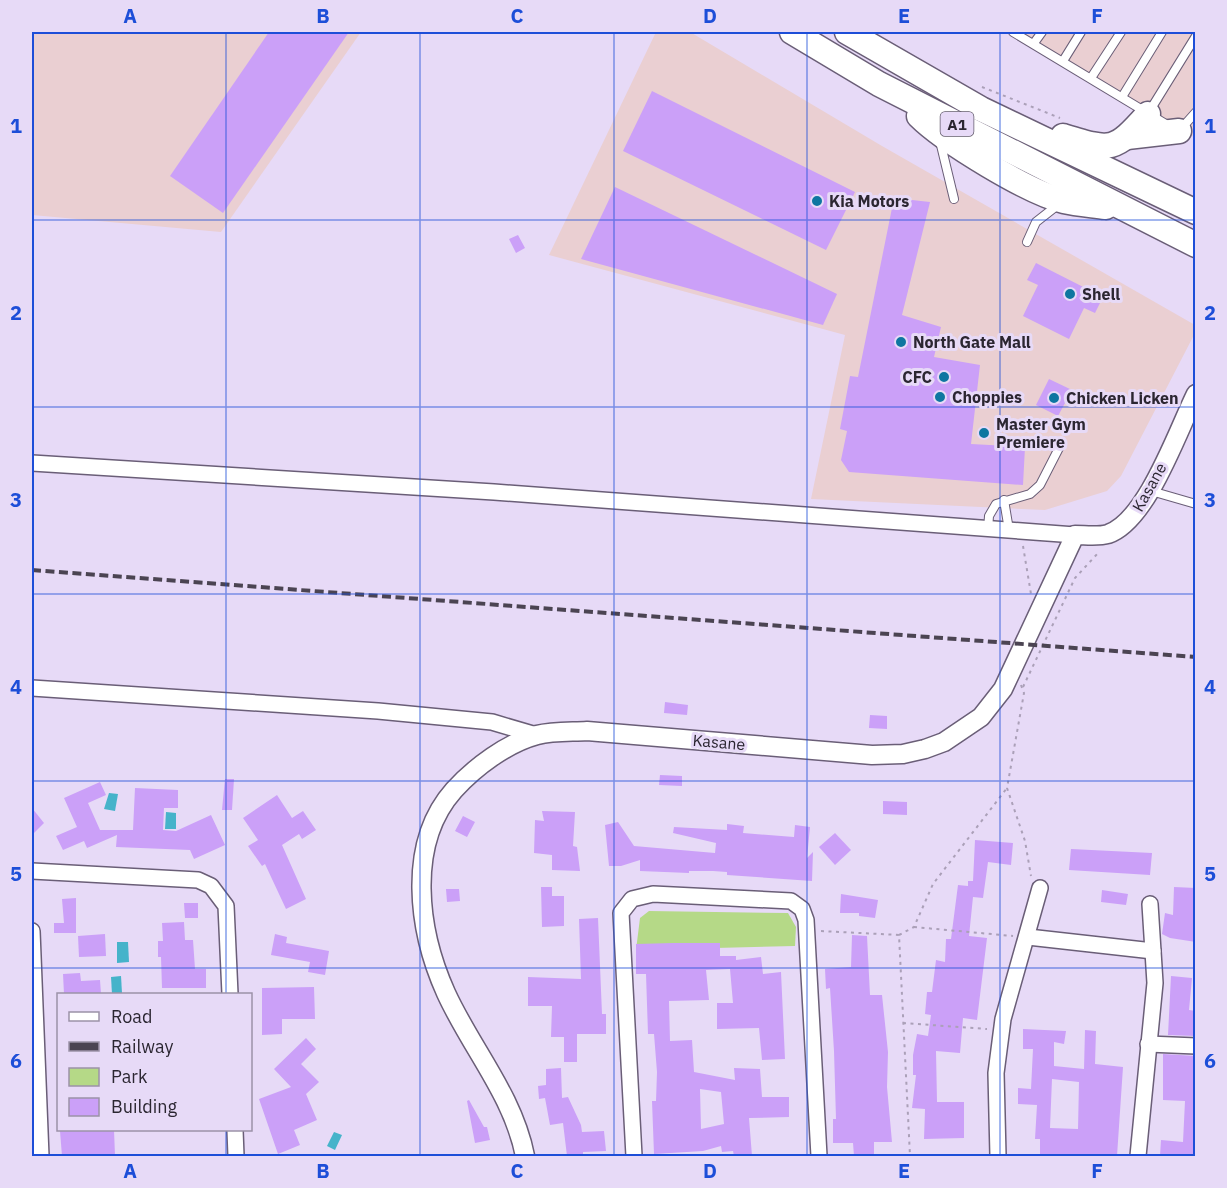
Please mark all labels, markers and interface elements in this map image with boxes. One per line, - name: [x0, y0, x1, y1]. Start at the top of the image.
- text: A: [123, 2, 137, 29]
- text: B: [316, 2, 330, 29]
- text: C: [510, 2, 524, 29]
- text: D: [703, 2, 717, 29]
- text: E: [898, 2, 910, 29]
- text: F: [1091, 2, 1103, 29]
- text: 1: [10, 112, 22, 139]
- road number: A1: [940, 112, 974, 136]
- text: 1: [1204, 112, 1216, 139]
- place label: Kia Motors: [829, 191, 909, 211]
- marker: Kia Motors: [810, 194, 824, 208]
- place label: Shell: [1082, 284, 1120, 304]
- marker: Shell: [1063, 287, 1077, 301]
- text: 2: [10, 299, 22, 326]
- text: 2: [1204, 299, 1216, 326]
- place label: North Gate Mall: [913, 332, 1031, 352]
- marker: North Gate Mall: [894, 335, 908, 349]
- place label: CFC: [902, 367, 932, 387]
- marker: CFC: [937, 370, 951, 384]
- place label: Choppies: [952, 387, 1022, 407]
- place label: Chicken Licken: [1066, 388, 1179, 408]
- marker: Choppies: [933, 390, 947, 404]
- marker: Chicken Licken: [1047, 391, 1061, 405]
- place label: Master Gym Premiere: [996, 414, 1086, 452]
- marker: Master Gym Premiere: [977, 426, 991, 440]
- street label: Kasane: [1127, 459, 1171, 515]
- text: 3: [10, 486, 22, 513]
- text: 3: [1204, 486, 1216, 513]
- text: 4: [10, 673, 22, 700]
- text: 4: [1204, 673, 1216, 700]
- street label: Kasane: [692, 730, 746, 754]
- text: 5: [10, 860, 22, 887]
- text: 5: [1204, 860, 1216, 887]
- legend: [57, 993, 252, 1131]
- text: Road: [111, 1005, 152, 1028]
- text: Railway: [111, 1035, 173, 1058]
- text: 6: [10, 1047, 22, 1074]
- text: 6: [1204, 1047, 1216, 1074]
- text: Park: [111, 1065, 148, 1088]
- text: Building: [111, 1095, 178, 1118]
- text: A: [123, 1157, 137, 1184]
- text: B: [316, 1157, 330, 1184]
- text: C: [510, 1157, 524, 1184]
- text: D: [703, 1157, 717, 1184]
- text: E: [898, 1157, 910, 1184]
- text: F: [1091, 1157, 1103, 1184]

